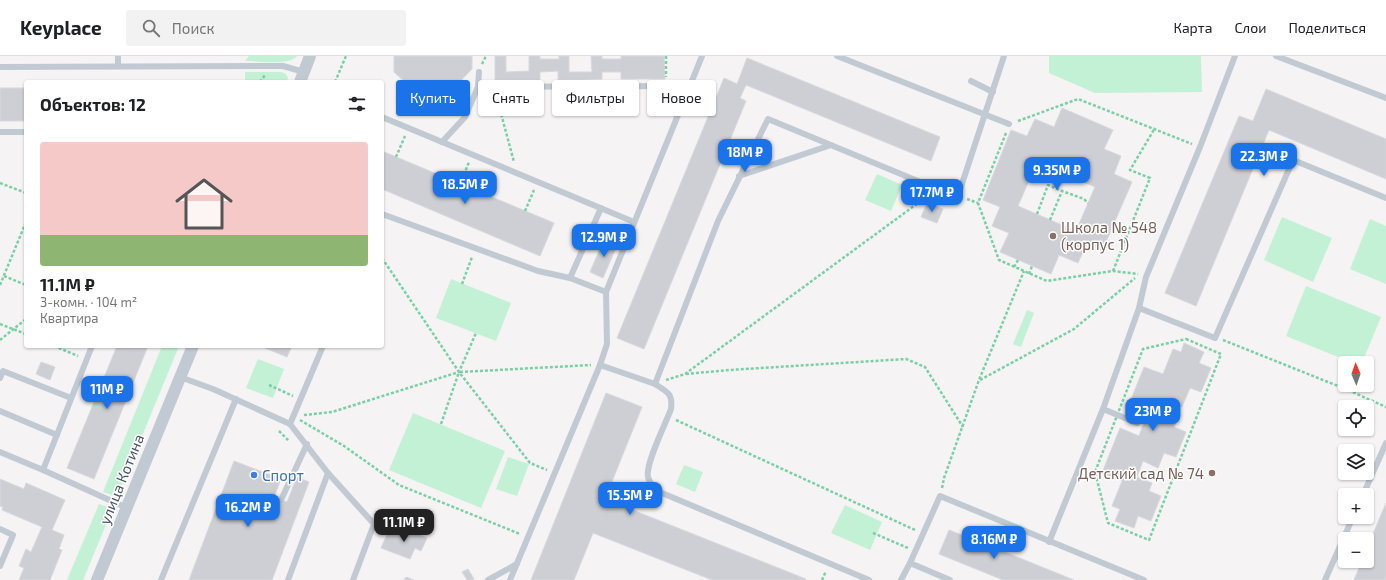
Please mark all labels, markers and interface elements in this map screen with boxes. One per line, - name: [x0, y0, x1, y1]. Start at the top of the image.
- search box: [126, 10, 406, 46]
- text: Keyplace: [20, 16, 102, 39]
- icon: search: [140, 17, 162, 39]
- text: Поиск: [172, 19, 215, 37]
- text: Карта: [1173, 19, 1212, 36]
- text: Слои: [1234, 19, 1266, 36]
- text: Поделиться: [1288, 19, 1366, 36]
- chip: Купить: [396, 80, 470, 116]
- chip: Снять: [478, 80, 544, 116]
- chip: Фильтры: [552, 80, 639, 116]
- chip: Новое: [647, 80, 716, 116]
- icon: filters: [346, 93, 368, 115]
- text: Объектов: 12: [40, 94, 146, 114]
- pin: 18M ₽: [717, 139, 773, 173]
- pin: 22.3M ₽: [1227, 143, 1301, 177]
- text: 18M ₽: [727, 144, 763, 160]
- text: 22.3M ₽: [1240, 148, 1288, 164]
- pin: 9.35M ₽: [1020, 157, 1094, 191]
- text: 9.35M ₽: [1033, 162, 1081, 178]
- icon: home: [168, 168, 240, 240]
- pin: 18.5M ₽: [428, 171, 502, 205]
- text: 18.5M ₽: [442, 176, 488, 192]
- pin: 17.7M ₽: [895, 179, 969, 213]
- text: 17.7M ₽: [910, 184, 954, 200]
- place label: Школа № 548 (корпус 1): [1061, 218, 1157, 254]
- pin: 12.9M ₽: [567, 224, 641, 258]
- text: 12.9M ₽: [581, 229, 627, 245]
- marker: Школа № 548 (корпус 1): [1048, 231, 1058, 241]
- text: 11.1M ₽: [40, 274, 95, 294]
- text: 3-комн. · 104 m²: [40, 294, 137, 310]
- text: Квартира: [40, 310, 99, 326]
- north arrow: [1338, 356, 1374, 392]
- map controls: [1338, 356, 1374, 568]
- pin: 11M ₽: [79, 376, 135, 410]
- text: 11M ₽: [90, 381, 124, 397]
- pin: 23M ₽: [1125, 398, 1181, 432]
- button: locate: [1338, 400, 1374, 436]
- text: 23M ₽: [1134, 403, 1172, 419]
- street label: улица Котина: [95, 431, 148, 527]
- button: layers: [1338, 444, 1374, 480]
- place label: Детский сад № 74: [1078, 464, 1204, 482]
- place label: Спорт: [262, 466, 304, 484]
- marker: Детский сад № 74: [1207, 468, 1217, 478]
- marker: Спорт: [249, 470, 259, 480]
- pin: 15.5M ₽: [593, 482, 667, 516]
- text: 15.5M ₽: [607, 487, 653, 503]
- button: +: [1338, 488, 1374, 524]
- pin: 16.2M ₽: [211, 494, 285, 528]
- text: 16.2M ₽: [225, 499, 271, 515]
- pin: 11.1M ₽: [367, 509, 441, 543]
- text: 11.1M ₽: [383, 514, 425, 530]
- pin: 8.16M ₽: [957, 526, 1031, 560]
- text: 8.16M ₽: [971, 531, 1017, 547]
- button: −: [1338, 532, 1374, 568]

